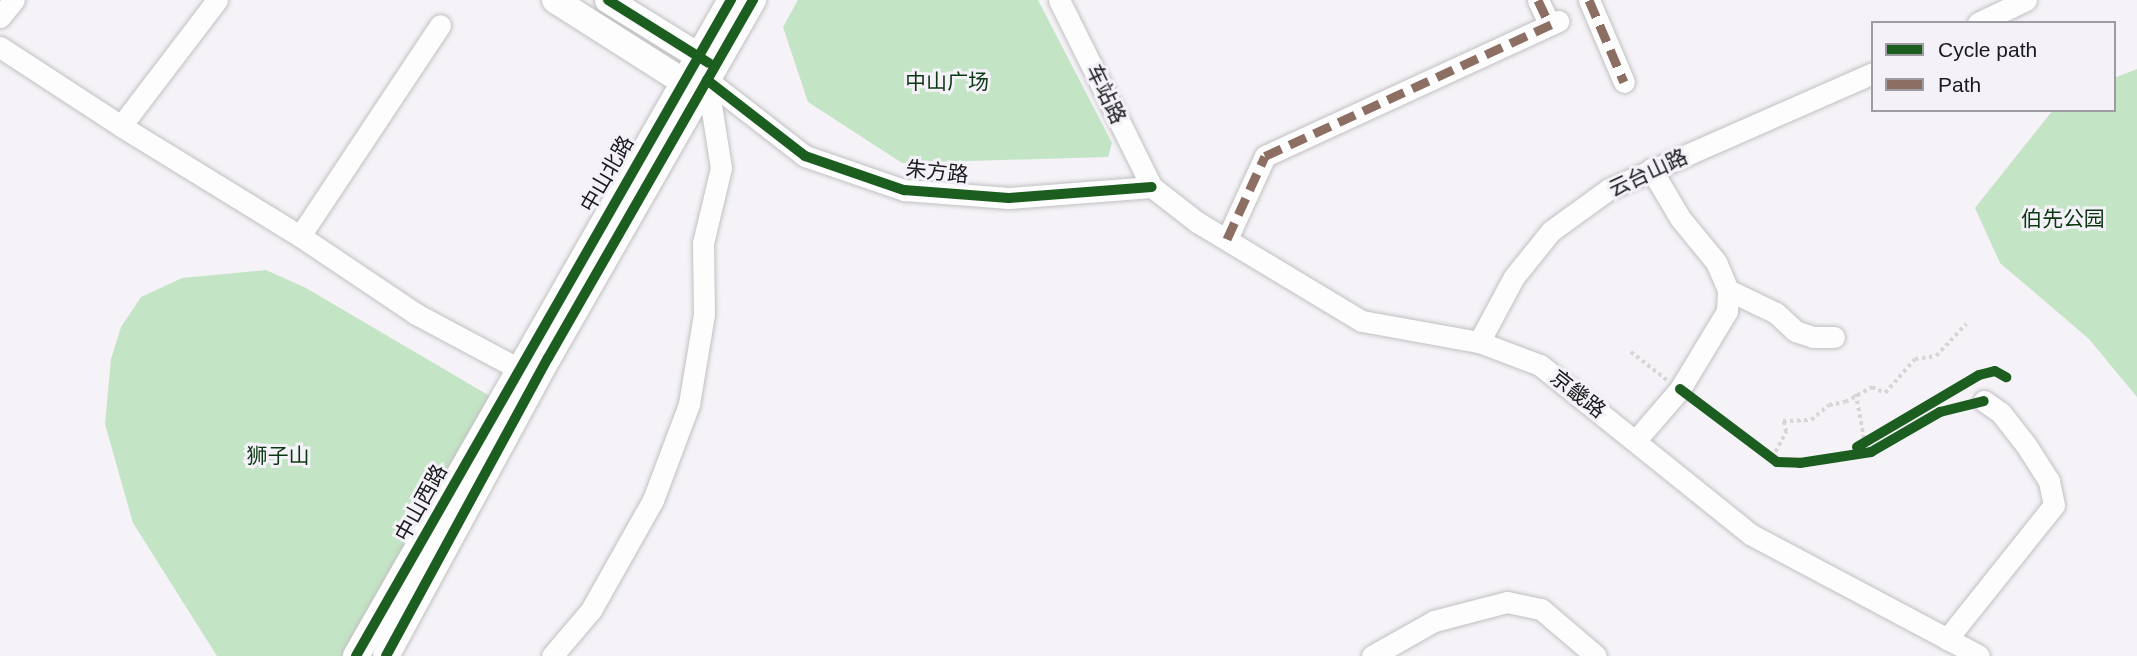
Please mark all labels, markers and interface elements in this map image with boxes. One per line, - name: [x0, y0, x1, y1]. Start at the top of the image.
- legend: [1871, 21, 2116, 112]
- text: Cycle path: [1938, 38, 2037, 61]
- street label: 车站路: [1081, 60, 1131, 128]
- park label: 中山广场: [905, 69, 989, 95]
- text: Path: [1938, 73, 1981, 96]
- street label: 中山北路: [575, 131, 639, 217]
- street label: 云台山路: [1605, 144, 1691, 202]
- street label: 朱方路: [904, 156, 970, 188]
- park label: 伯先公园: [2021, 206, 2105, 232]
- street label: 京畿路: [1545, 365, 1611, 423]
- park label: 狮子山: [247, 443, 309, 469]
- street label: 中山西路: [390, 460, 452, 546]

